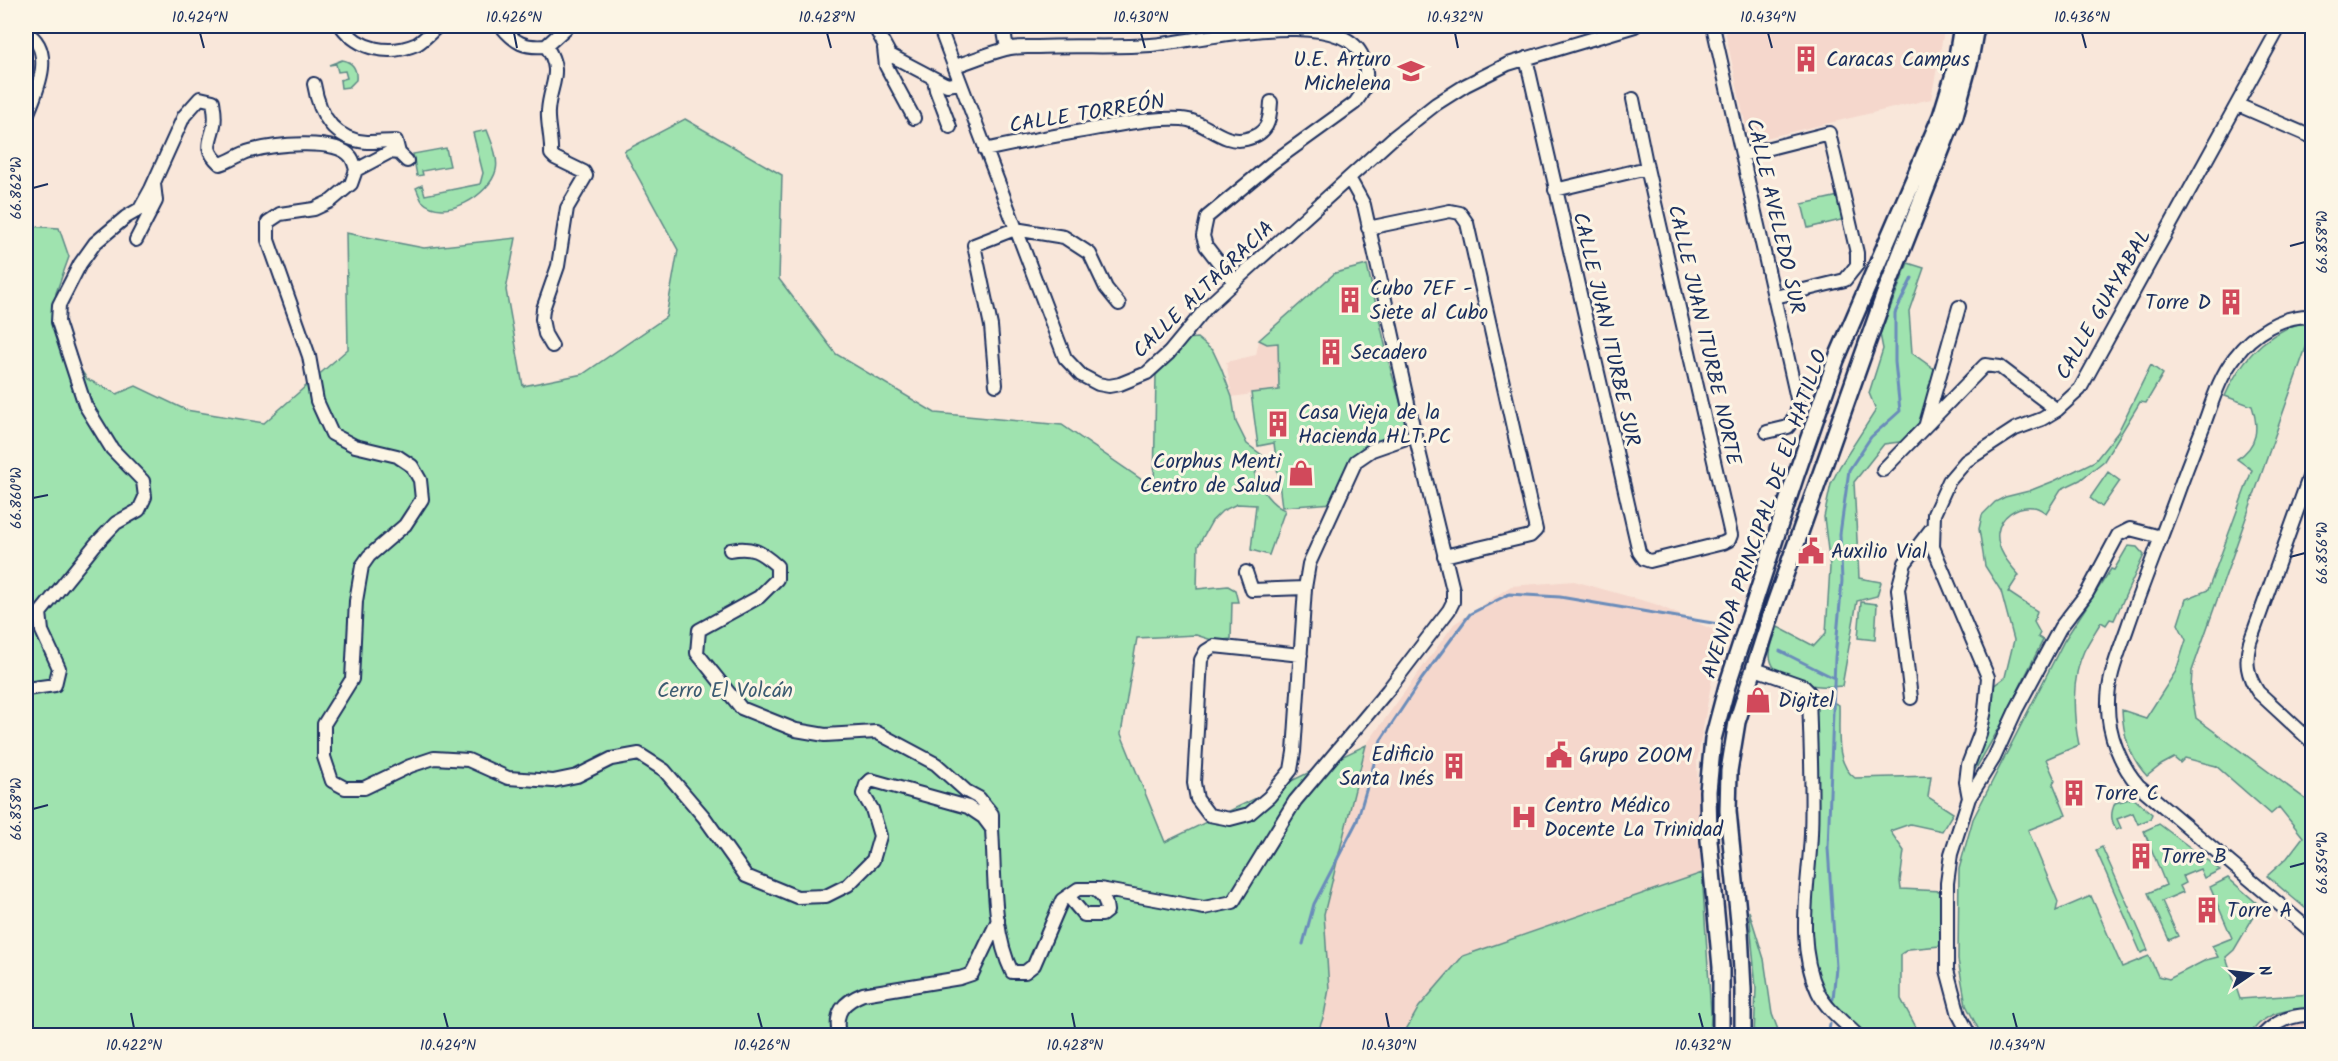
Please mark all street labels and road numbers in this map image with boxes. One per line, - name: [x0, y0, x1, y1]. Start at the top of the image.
- street label: CALLE TORREÓN: [1007, 86, 1167, 143]
- street label: CALLE AVELEDO SUR: [1736, 115, 1813, 317]
- street label: CALLE JUAN ITURBE NORTE: [1658, 202, 1750, 469]
- street label: CALLE JUAN ITURBE SUR: [1563, 209, 1649, 450]
- street label: CALLE ALTAGRACIA: [1125, 213, 1283, 367]
- street label: CALLE GUAYABAL: [2048, 223, 2161, 386]
- street label: AVENIDA PRINCIPAL DE EL HATILLO: [1693, 345, 1837, 683]

